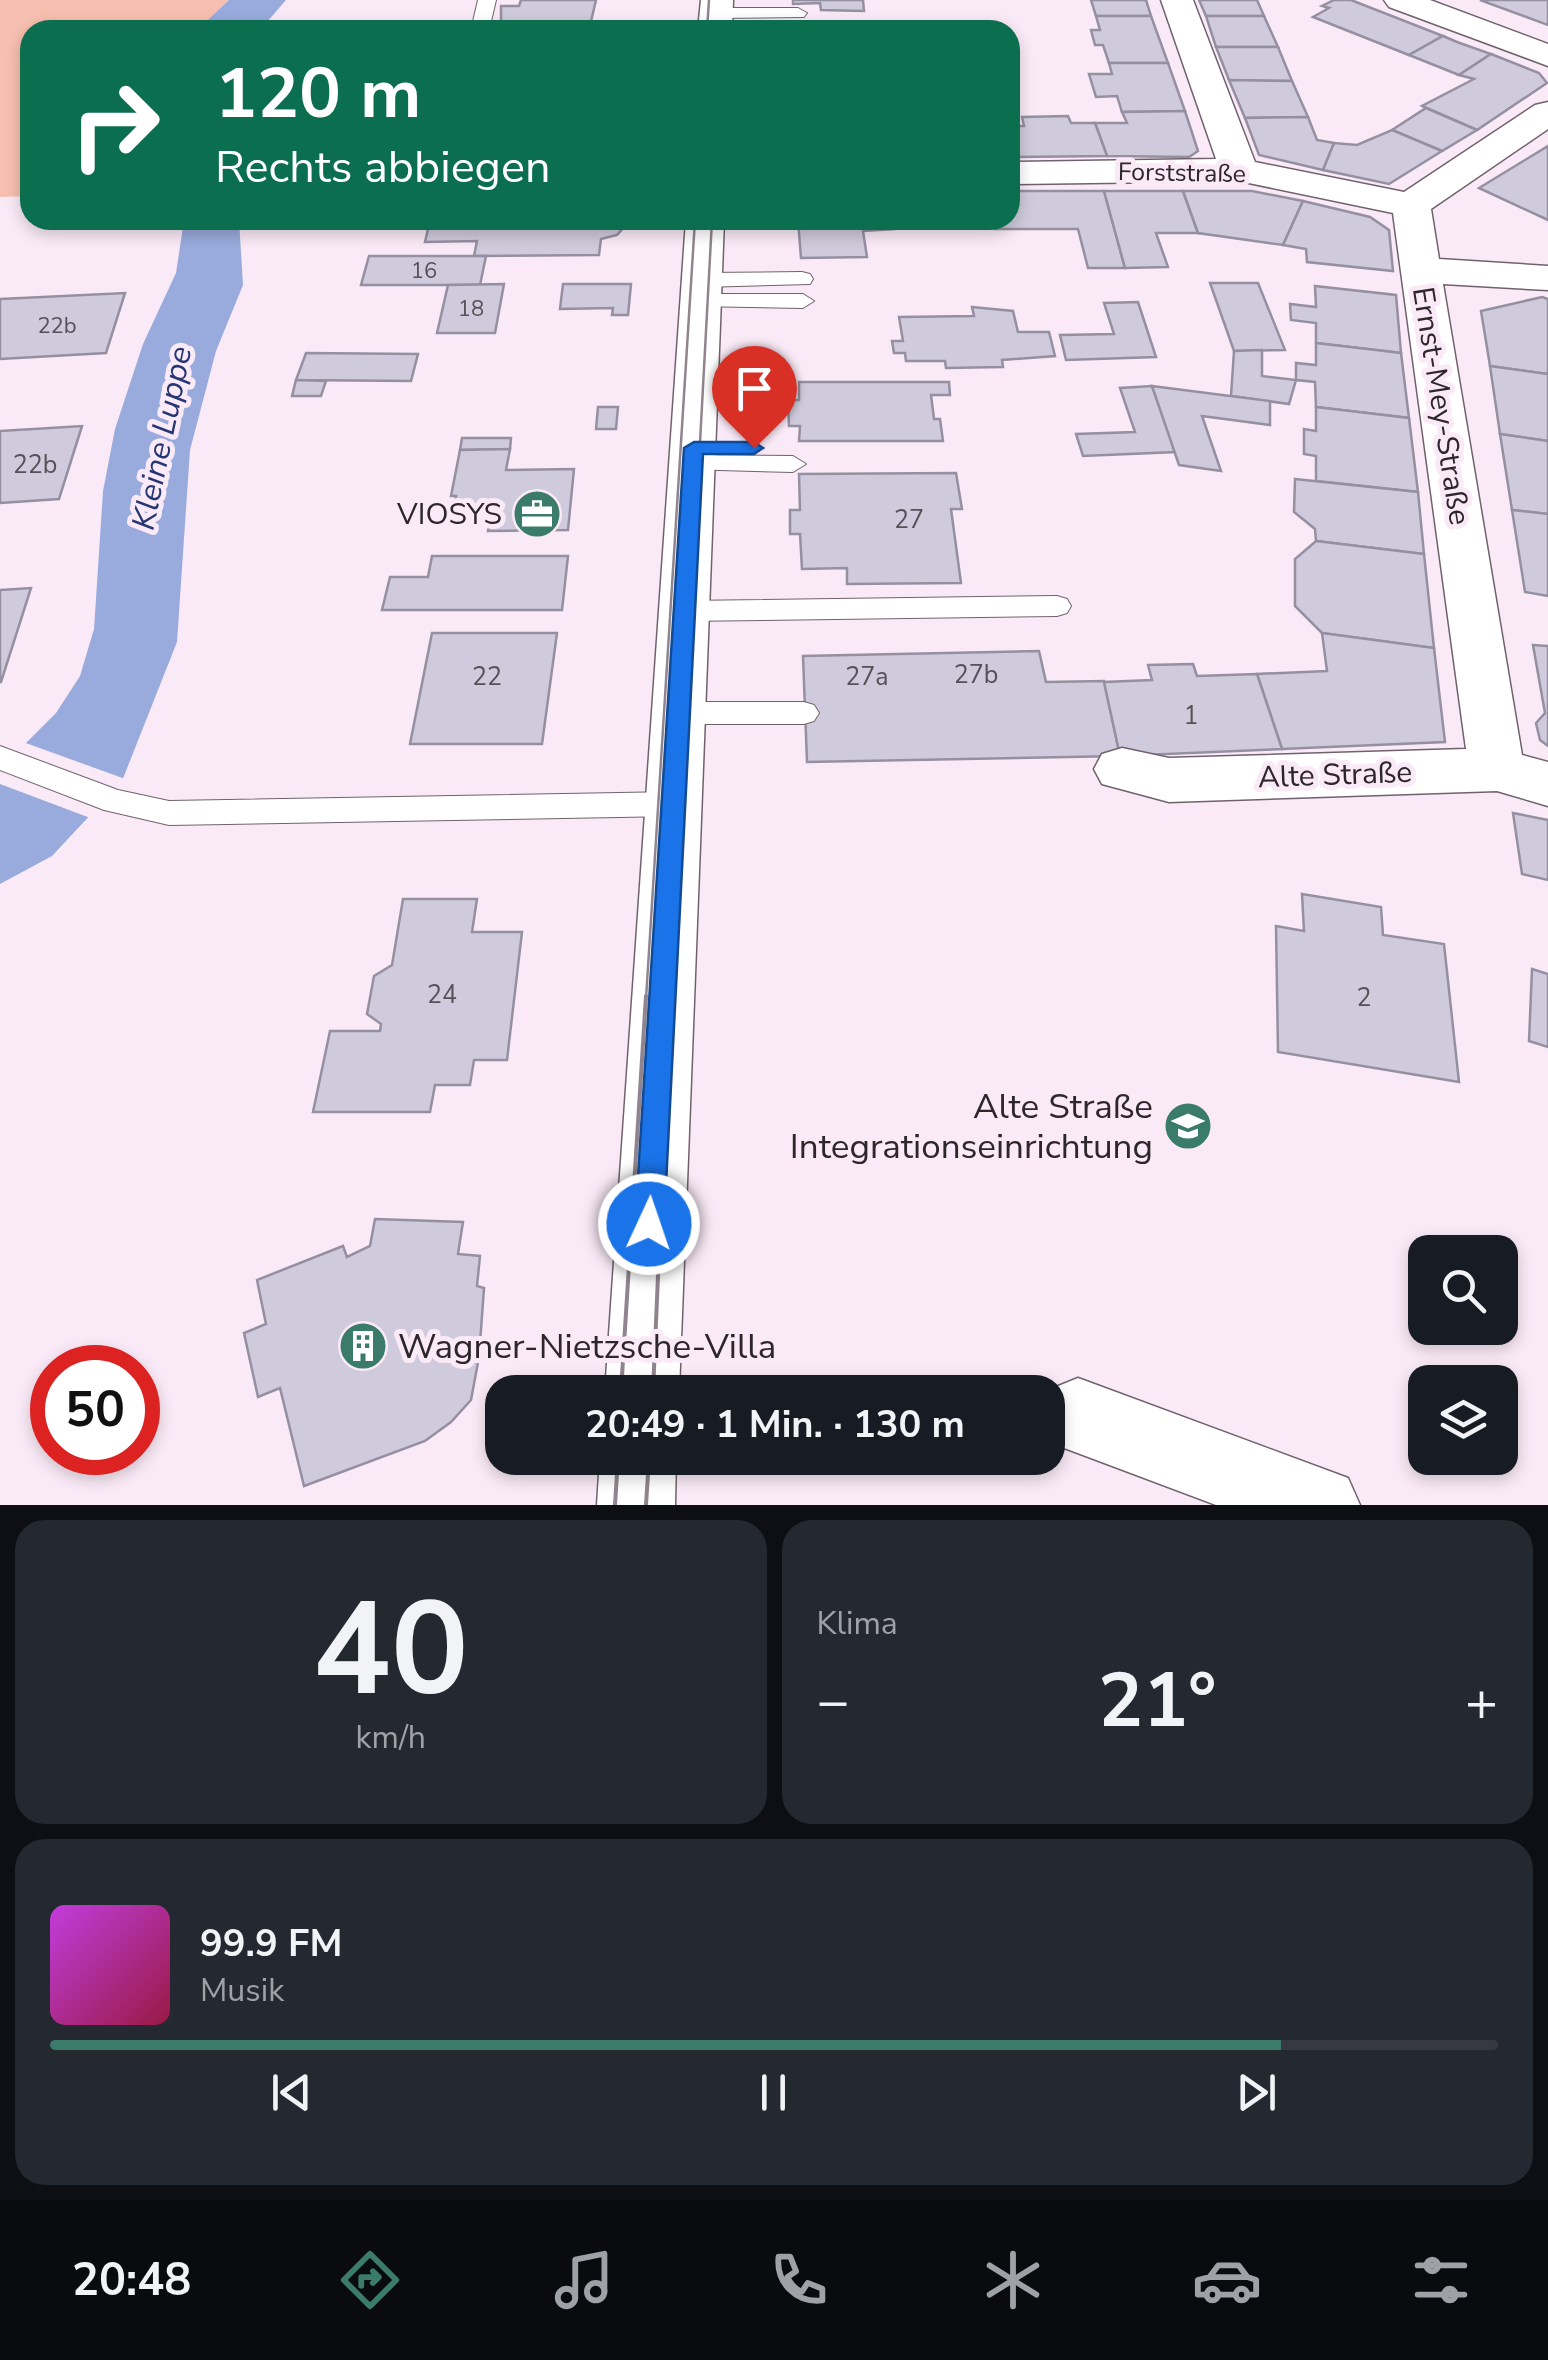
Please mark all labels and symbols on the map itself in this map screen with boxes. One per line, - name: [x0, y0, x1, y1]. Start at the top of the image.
- street label: Forststraße: [1118, 155, 1246, 191]
- house number: 16: [411, 256, 437, 286]
- street label: Ernst-Mey-Straße: [1402, 284, 1480, 528]
- house number: 18: [458, 294, 484, 324]
- house number: 22b: [37, 311, 77, 341]
- water label: Kleine Luppe: [122, 342, 202, 534]
- pin: [712, 346, 797, 449]
- house number: 22b: [13, 448, 57, 482]
- office icon: VIOSYS: [511, 488, 563, 540]
- place label: VIOSYS: [396, 494, 502, 535]
- house number: 27: [894, 503, 924, 537]
- house number: 27b: [954, 658, 998, 692]
- house number: 22: [472, 660, 502, 694]
- house number: 27a: [845, 660, 889, 694]
- house number: 1: [1183, 699, 1199, 733]
- street label: Alte Straße: [1257, 752, 1413, 798]
- house number: 24: [427, 978, 457, 1012]
- house number: 2: [1356, 981, 1372, 1015]
- place label: Alte Straße Integrationseinrichtung: [790, 1083, 1153, 1170]
- school or university icon: Alte Straße Integrationseinrichtung: [1162, 1100, 1214, 1152]
- position arrow: [597, 1172, 701, 1276]
- building icon: Wagner-Nietzsche-Villa: [337, 1320, 389, 1372]
- place label: Wagner-Nietzsche-Villa: [398, 1323, 776, 1370]
- speed limit sign: 50: [30, 1345, 160, 1475]

